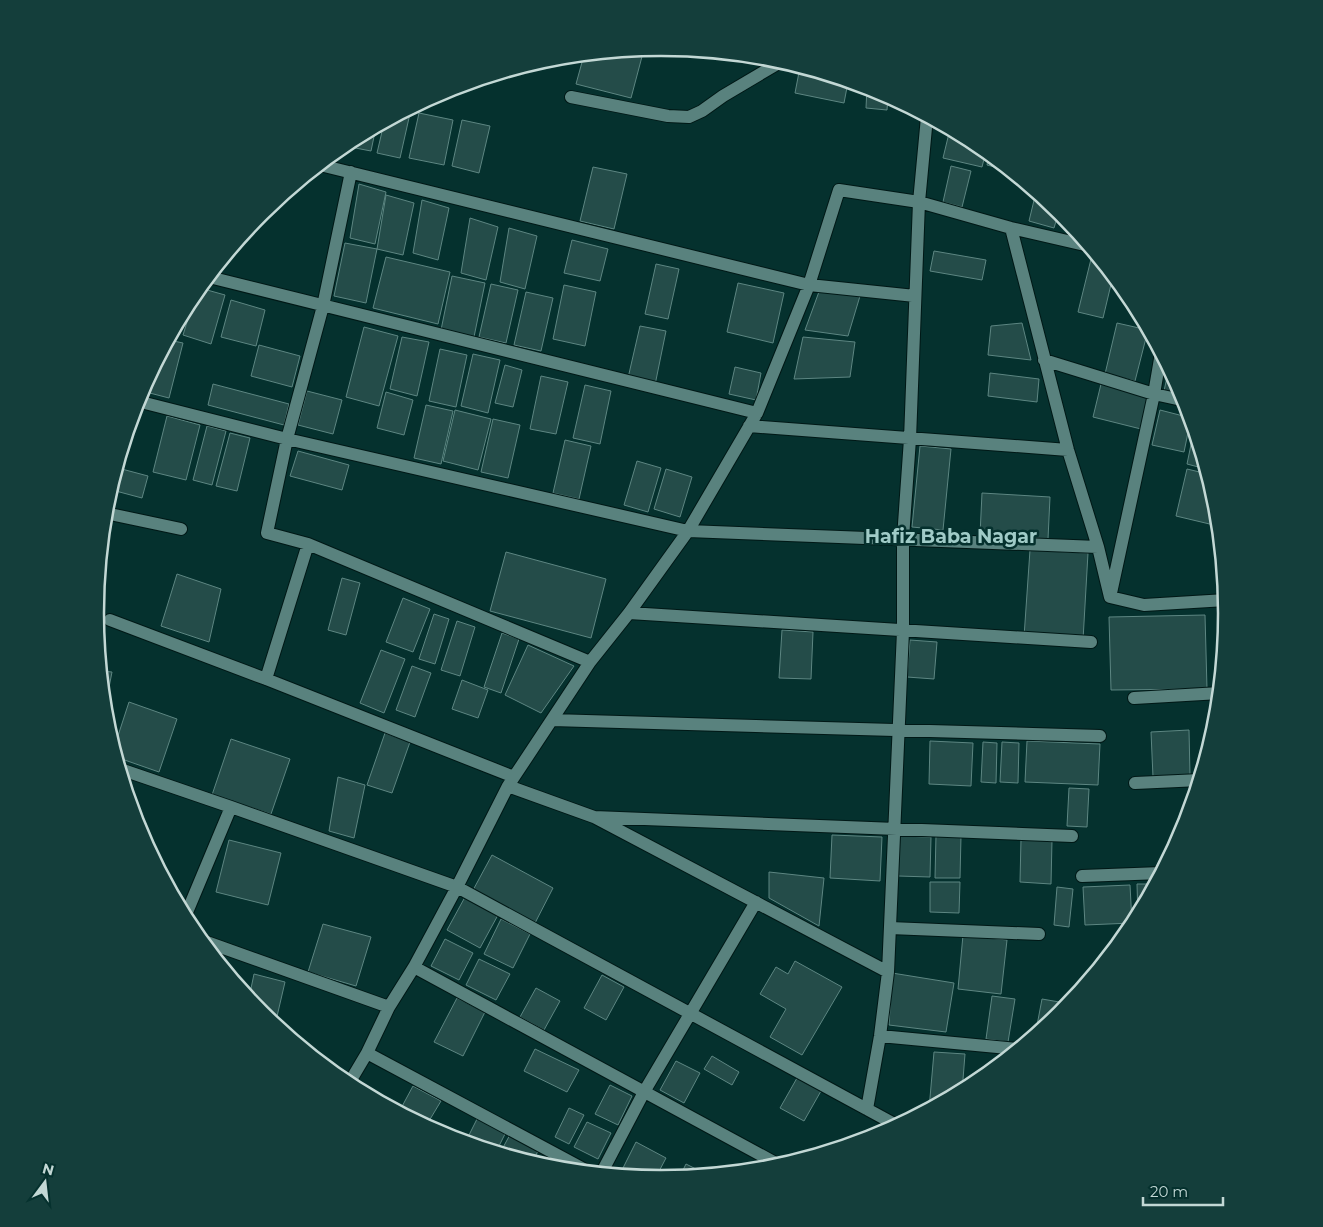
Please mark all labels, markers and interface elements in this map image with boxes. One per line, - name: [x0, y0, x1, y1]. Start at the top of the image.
- district label: Hafiz Baba Nagar: [865, 525, 1037, 548]
- north arrow: [20, 1157, 70, 1207]
- text: N: [41, 1159, 56, 1180]
- scale bar: [1143, 1174, 1223, 1206]
- text: 20 m: [1150, 1182, 1188, 1201]

